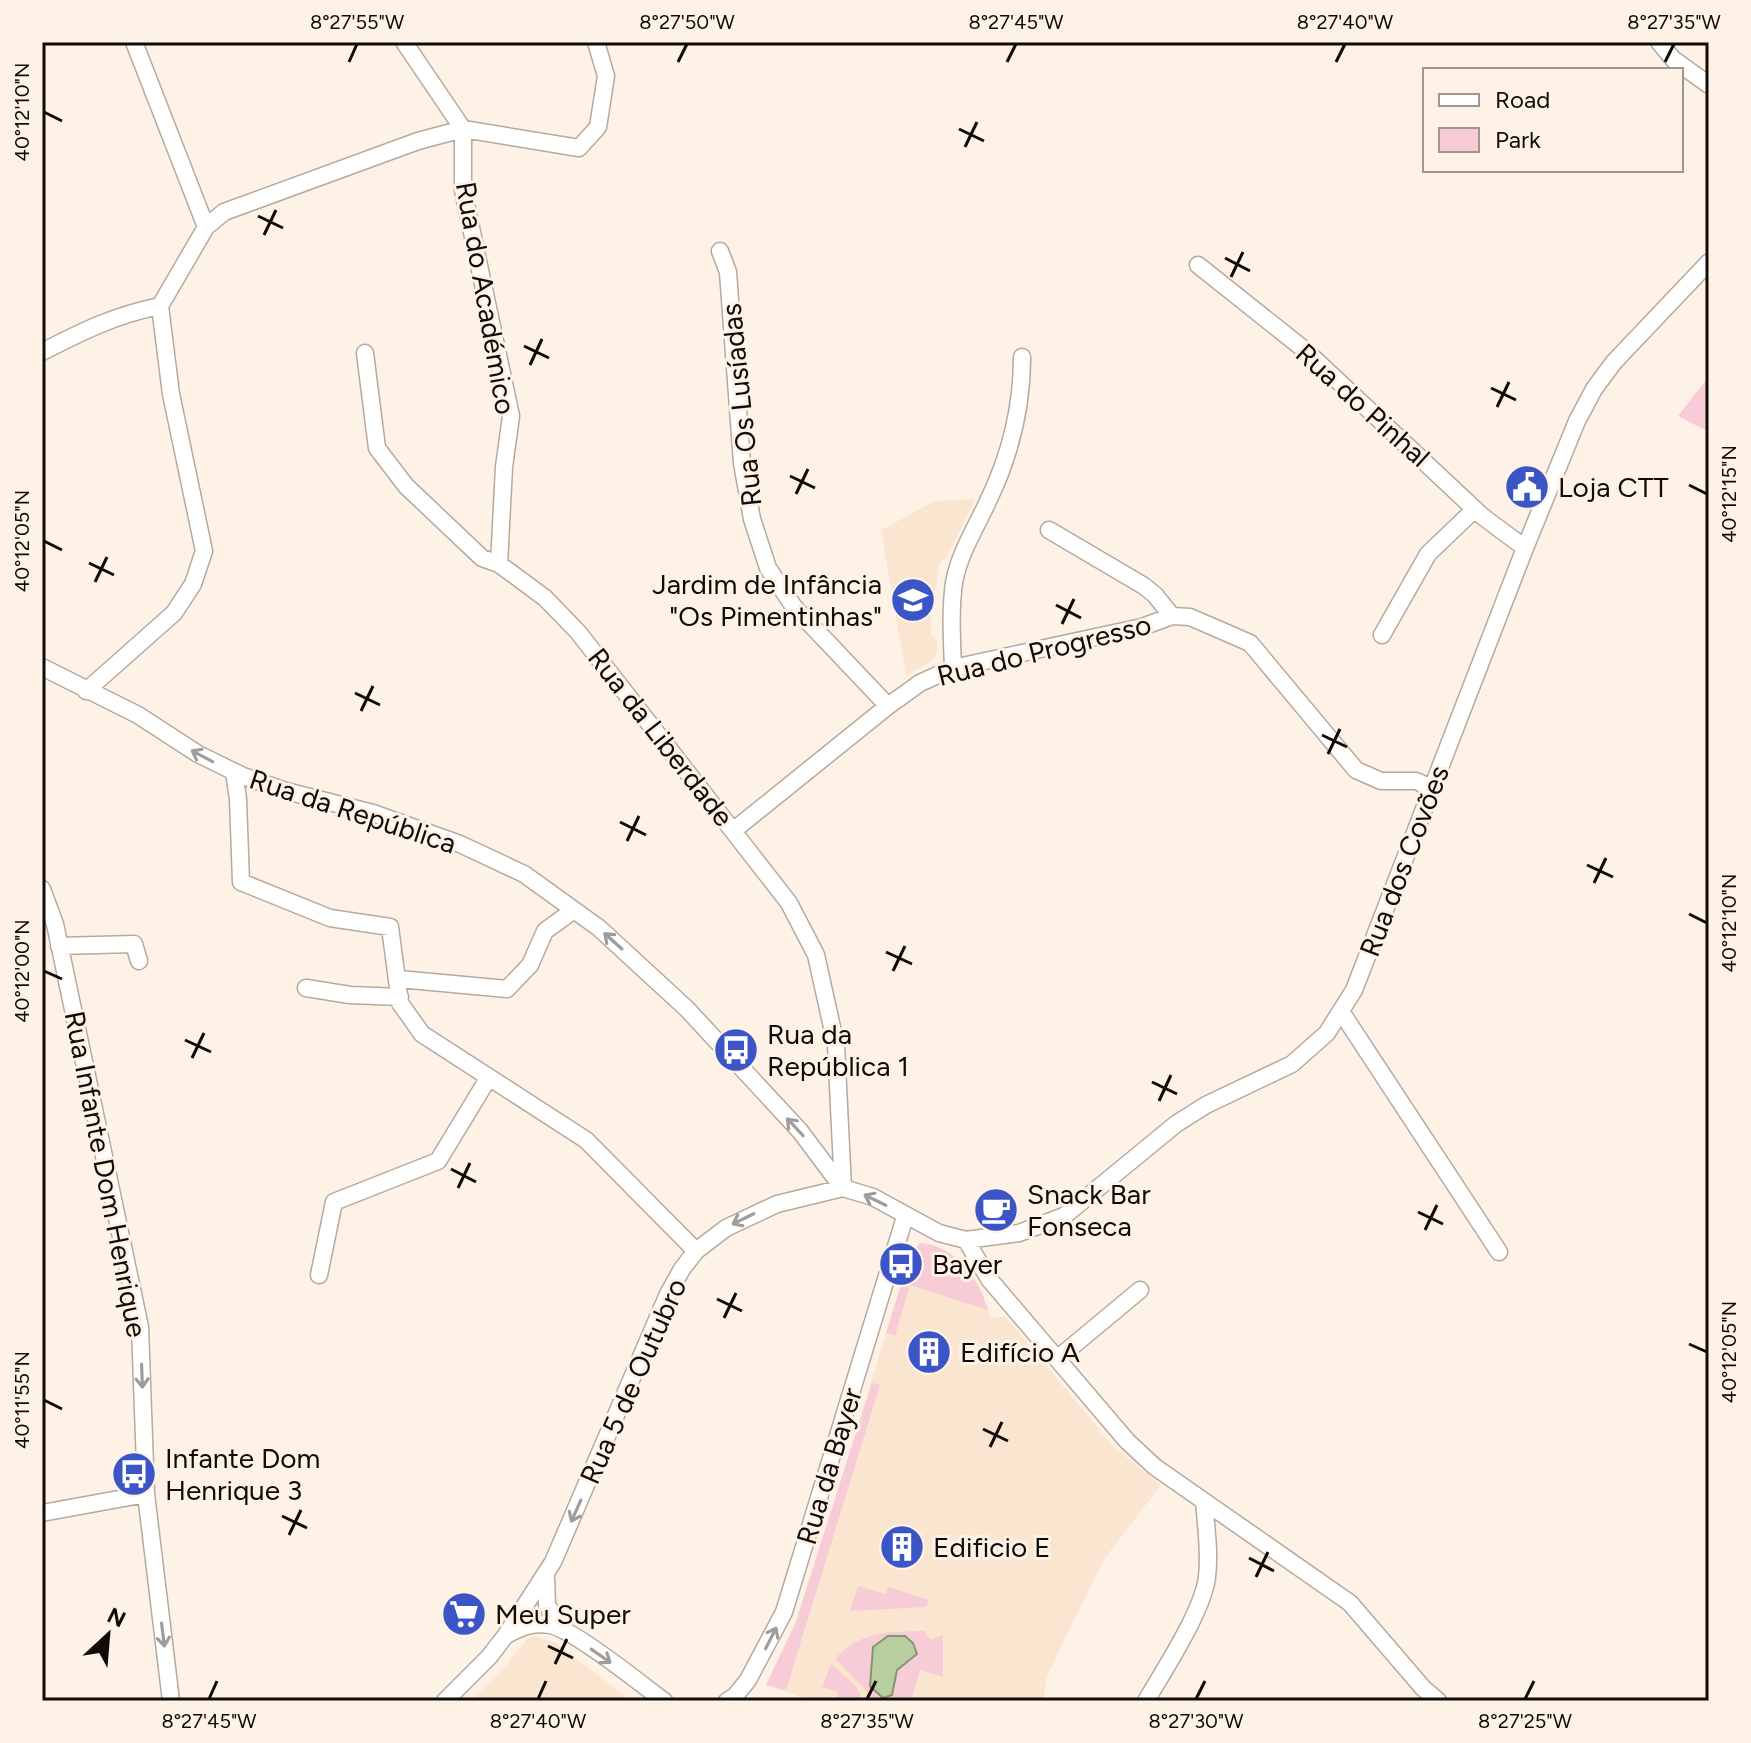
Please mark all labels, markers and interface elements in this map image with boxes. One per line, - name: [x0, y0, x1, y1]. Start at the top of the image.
- text: 8°27'55"W: [310, 10, 404, 34]
- text: 8°27'50"W: [639, 10, 735, 34]
- text: 8°27'45"W: [968, 10, 1064, 34]
- text: 8°27'40"W: [1297, 10, 1393, 34]
- text: 8°27'35"W: [1627, 10, 1721, 34]
- text: 40°12'10"N: [10, 62, 34, 162]
- legend: [1423, 68, 1683, 172]
- text: Road: [1495, 85, 1550, 114]
- text: Park: [1495, 125, 1541, 154]
- street label: Rua do Académico: [449, 179, 523, 417]
- street label: Rua Os Lusíadas: [713, 302, 769, 508]
- street label: Rua do Pinhal: [1289, 336, 1437, 474]
- text: 40°12'15"N: [1717, 445, 1741, 543]
- public building icon: Loja CTT: [1503, 463, 1551, 511]
- place label: Loja CTT: [1558, 470, 1669, 504]
- text: 40°12'05"N: [10, 490, 34, 592]
- place label: Jardim de Infância "Os Pimentinhas": [652, 567, 882, 633]
- school or university icon: Jardim de Infância "Os Pimentinhas": [889, 576, 937, 624]
- street label: Rua do Progresso: [934, 607, 1154, 693]
- street label: Rua da Liberdade: [581, 641, 741, 833]
- one-way arrow: [191, 747, 215, 763]
- street label: Rua dos Covões: [1352, 761, 1456, 961]
- street label: Rua da República: [245, 762, 461, 860]
- text: 40°12'10"N: [1717, 873, 1741, 973]
- text: 40°12'00"N: [10, 919, 34, 1023]
- one-way arrow: [604, 933, 624, 951]
- street label: Rua Infante Dom Henrique: [58, 1008, 154, 1340]
- place label: Rua da República 1: [767, 1017, 909, 1083]
- bus stop icon: Rua da República 1: [712, 1026, 760, 1074]
- one-way arrow: [786, 1117, 805, 1137]
- place label: Snack Bar Fonseca: [1027, 1177, 1151, 1243]
- cafe icon: Snack Bar Fonseca: [972, 1186, 1020, 1234]
- one-way arrow: [864, 1192, 887, 1207]
- one-way arrow: [731, 1212, 755, 1227]
- bus stop icon: Bayer: [877, 1240, 925, 1288]
- place label: Bayer: [932, 1247, 1003, 1281]
- street label: Rua 5 de Outubro: [572, 1273, 694, 1489]
- text: 40°12'05"N: [1717, 1301, 1741, 1403]
- building icon: Edifício A: [905, 1328, 953, 1376]
- place label: Edifício A: [960, 1335, 1080, 1369]
- text: 40°11'55"N: [10, 1351, 34, 1449]
- one-way arrow: [134, 1362, 149, 1389]
- street label: Rua da Bayer: [789, 1383, 869, 1549]
- place label: Infante Dom Henrique 3: [165, 1441, 320, 1507]
- bus stop icon: Infante Dom Henrique 3: [110, 1450, 158, 1498]
- one-way arrow: [567, 1498, 582, 1523]
- building icon: Edificio E: [878, 1523, 926, 1571]
- place label: Edificio E: [933, 1530, 1051, 1564]
- supermarket icon: Meu Super: [440, 1590, 488, 1638]
- north arrow: [68, 1595, 148, 1675]
- place label: Meu Super: [495, 1597, 631, 1631]
- text: N: [103, 1602, 130, 1633]
- one-way arrow: [156, 1621, 171, 1648]
- one-way arrow: [764, 1627, 779, 1651]
- one-way arrow: [589, 1648, 611, 1664]
- text: 8°27'45"W: [161, 1709, 257, 1733]
- text: 8°27'40"W: [490, 1709, 586, 1733]
- text: 8°27'35"W: [820, 1709, 914, 1733]
- text: 8°27'30"W: [1149, 1709, 1243, 1733]
- text: 8°27'25"W: [1478, 1709, 1572, 1733]

